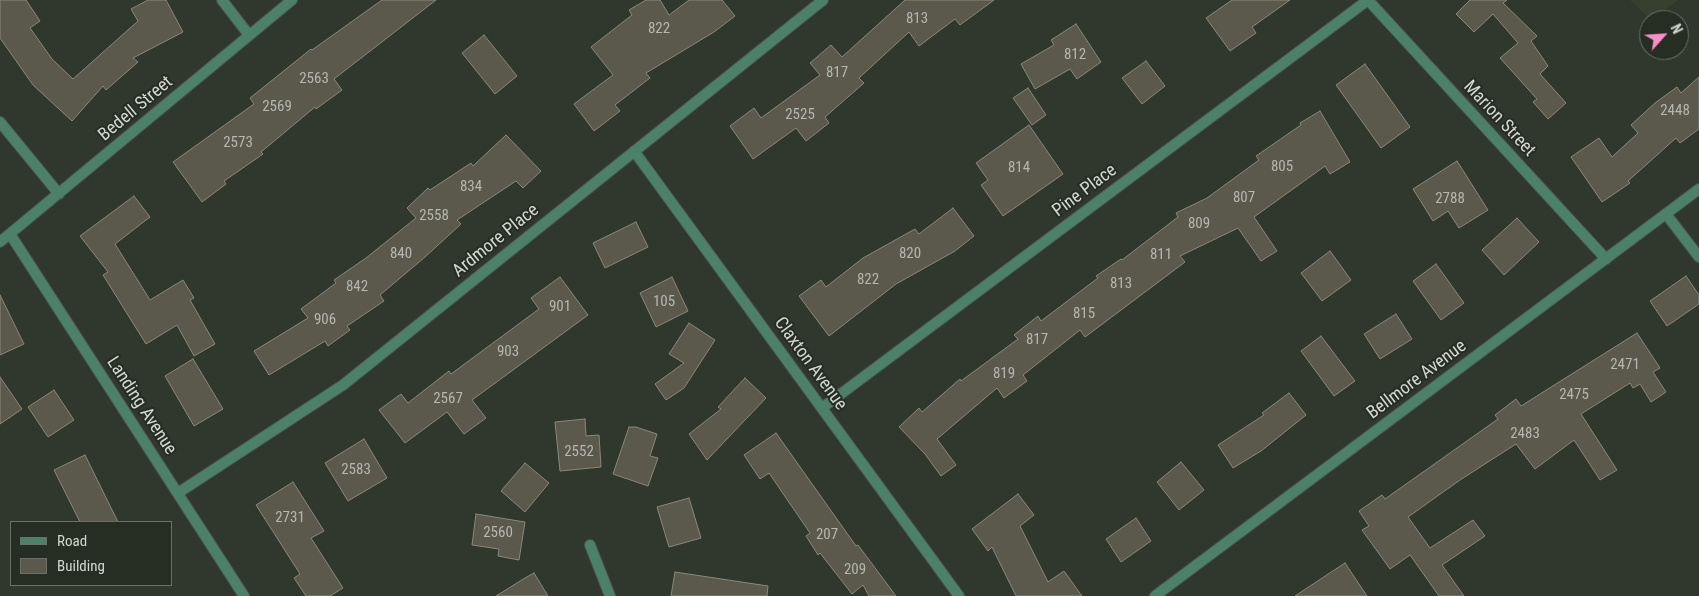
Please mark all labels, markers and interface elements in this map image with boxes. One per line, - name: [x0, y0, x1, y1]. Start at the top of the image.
- house number: 813: [906, 10, 928, 28]
- north arrow: [1639, 10, 1689, 60]
- house number: 822: [648, 20, 670, 38]
- text: N: [1668, 21, 1686, 36]
- house number: 812: [1064, 46, 1086, 64]
- house number: 817: [826, 64, 848, 82]
- house number: 2563: [299, 70, 329, 88]
- street label: Bedell Street: [95, 72, 177, 146]
- street label: Marion Street: [1458, 77, 1540, 161]
- house number: 2569: [262, 98, 292, 116]
- house number: 2448: [1660, 102, 1690, 120]
- house number: 2525: [785, 106, 815, 124]
- house number: 2573: [223, 134, 253, 152]
- house number: 805: [1271, 158, 1293, 176]
- house number: 814: [1008, 159, 1030, 177]
- street label: Pine Place: [1049, 160, 1121, 222]
- house number: 834: [460, 178, 482, 196]
- house number: 807: [1233, 189, 1255, 207]
- house number: 2788: [1435, 190, 1465, 208]
- street label: Ardmore Place: [449, 200, 543, 282]
- house number: 2558: [419, 207, 449, 225]
- house number: 809: [1188, 215, 1210, 233]
- house number: 840: [390, 245, 412, 263]
- house number: 820: [899, 245, 921, 263]
- house number: 811: [1150, 246, 1172, 264]
- house number: 822: [857, 271, 879, 289]
- house number: 813: [1110, 275, 1132, 293]
- house number: 842: [346, 278, 368, 296]
- house number: 105: [653, 293, 675, 311]
- house number: 901: [549, 298, 571, 316]
- house number: 815: [1073, 305, 1095, 323]
- house number: 906: [314, 311, 336, 329]
- street label: Claxton Avenue: [769, 313, 851, 415]
- house number: 817: [1026, 331, 1048, 349]
- street label: Bellmore Avenue: [1363, 336, 1471, 424]
- house number: 903: [497, 343, 519, 361]
- street label: Landing Avenue: [101, 353, 181, 459]
- house number: 2471: [1610, 356, 1640, 374]
- house number: 819: [993, 365, 1015, 383]
- house number: 2475: [1559, 386, 1589, 404]
- house number: 2567: [433, 390, 463, 408]
- house number: 2483: [1510, 425, 1540, 443]
- house number: 2552: [564, 443, 594, 461]
- house number: 2583: [341, 461, 371, 479]
- house number: 2731: [275, 509, 305, 527]
- legend: [10, 521, 172, 586]
- house number: 2560: [483, 524, 513, 542]
- house number: 207: [816, 526, 838, 544]
- text: Road: [57, 532, 87, 550]
- text: Building: [57, 557, 105, 575]
- house number: 209: [844, 561, 866, 579]

